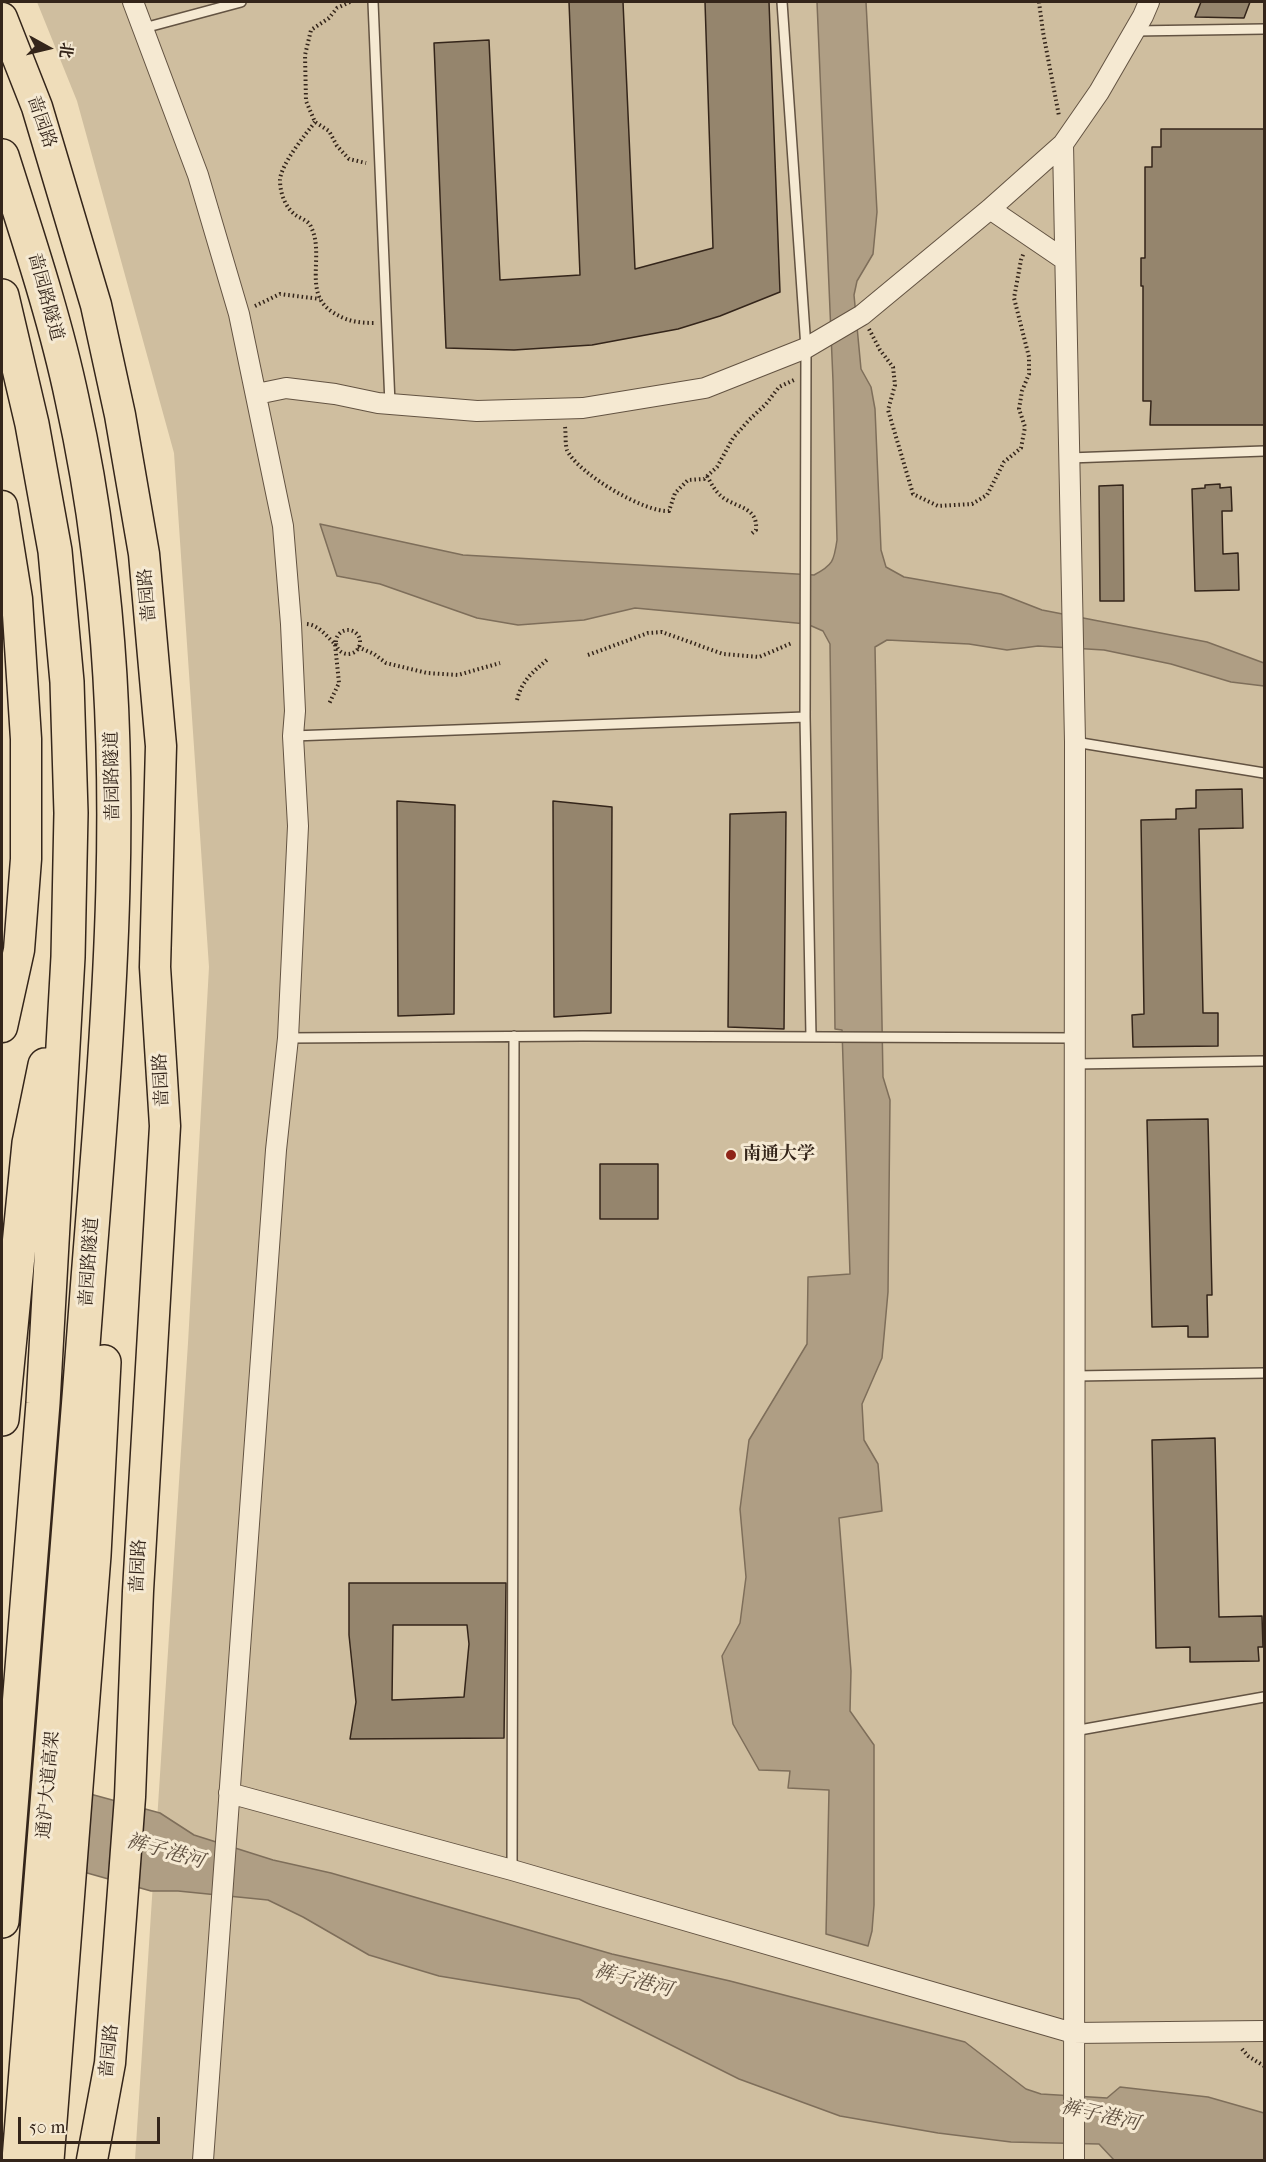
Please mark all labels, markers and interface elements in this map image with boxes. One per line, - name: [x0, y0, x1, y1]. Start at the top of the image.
- north arrow: [18, 18, 78, 78]
- text: 北: [56, 41, 77, 60]
- street label: 啬园路: [22, 93, 60, 151]
- street label: 啬园路隧道: [23, 251, 67, 343]
- street label: 啬园路: [135, 567, 161, 623]
- street label: 啬园路隧道: [101, 731, 125, 821]
- street label: 啬园路: [150, 1052, 174, 1108]
- place label: 南通大学: [743, 1144, 815, 1166]
- marker: 南通大学: [724, 1148, 738, 1162]
- street label: 啬园路隧道: [76, 1216, 104, 1308]
- street label: 啬园路: [127, 1538, 151, 1594]
- street label: 通沪大道高架: [34, 1730, 64, 1840]
- water label: 裤子港河: [123, 1829, 207, 1875]
- water label: 裤子港河: [591, 1959, 675, 2003]
- street label: 啬园路: [96, 2023, 124, 2079]
- water label: 裤子港河: [1058, 2095, 1142, 2137]
- scale bar: [21, 2105, 164, 2143]
- text: 50 m: [29, 2117, 65, 2138]

